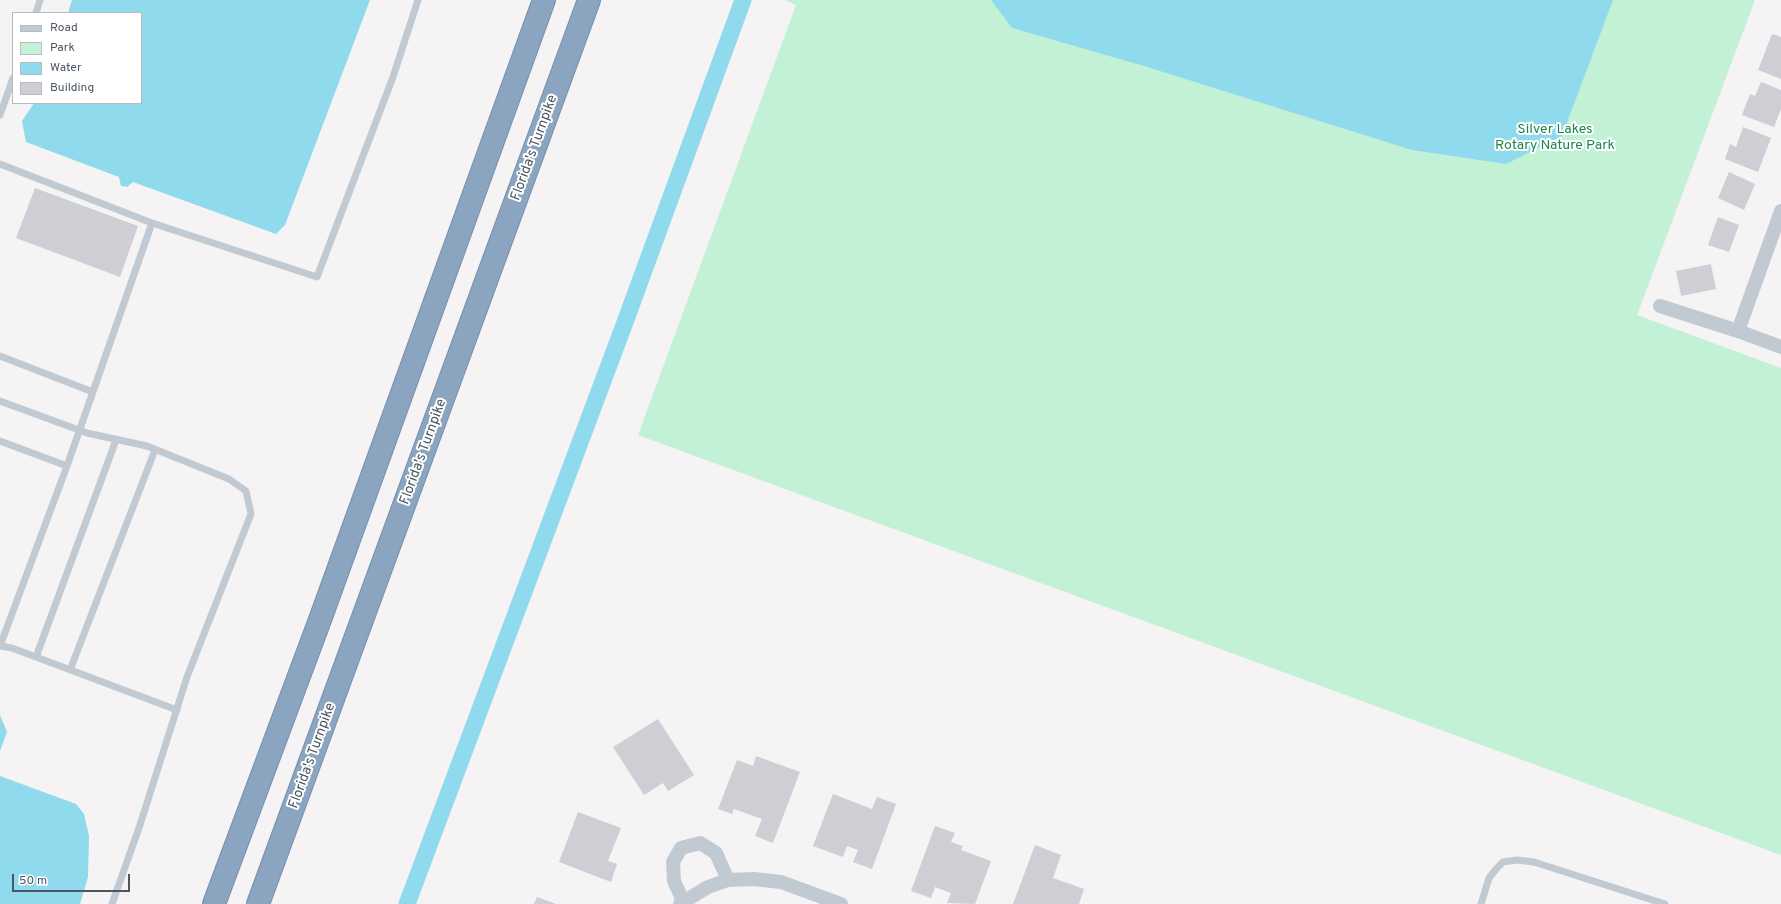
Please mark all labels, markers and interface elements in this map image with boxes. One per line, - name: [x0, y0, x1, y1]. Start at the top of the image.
- legend: [12, 12, 142, 104]
- text: Road: [50, 20, 78, 36]
- text: Park: [50, 40, 75, 56]
- text: Water: [50, 60, 82, 76]
- text: Building: [50, 80, 94, 96]
- street label: Florida's Turnpike: [508, 93, 562, 203]
- park label: Silver Lakes Rotary Nature Park: [1495, 122, 1615, 154]
- street label: Florida's Turnpike: [397, 397, 451, 507]
- street label: Florida's Turnpike: [286, 701, 340, 811]
- scale bar: [14, 866, 132, 892]
- text: 50 m: [19, 873, 47, 889]

